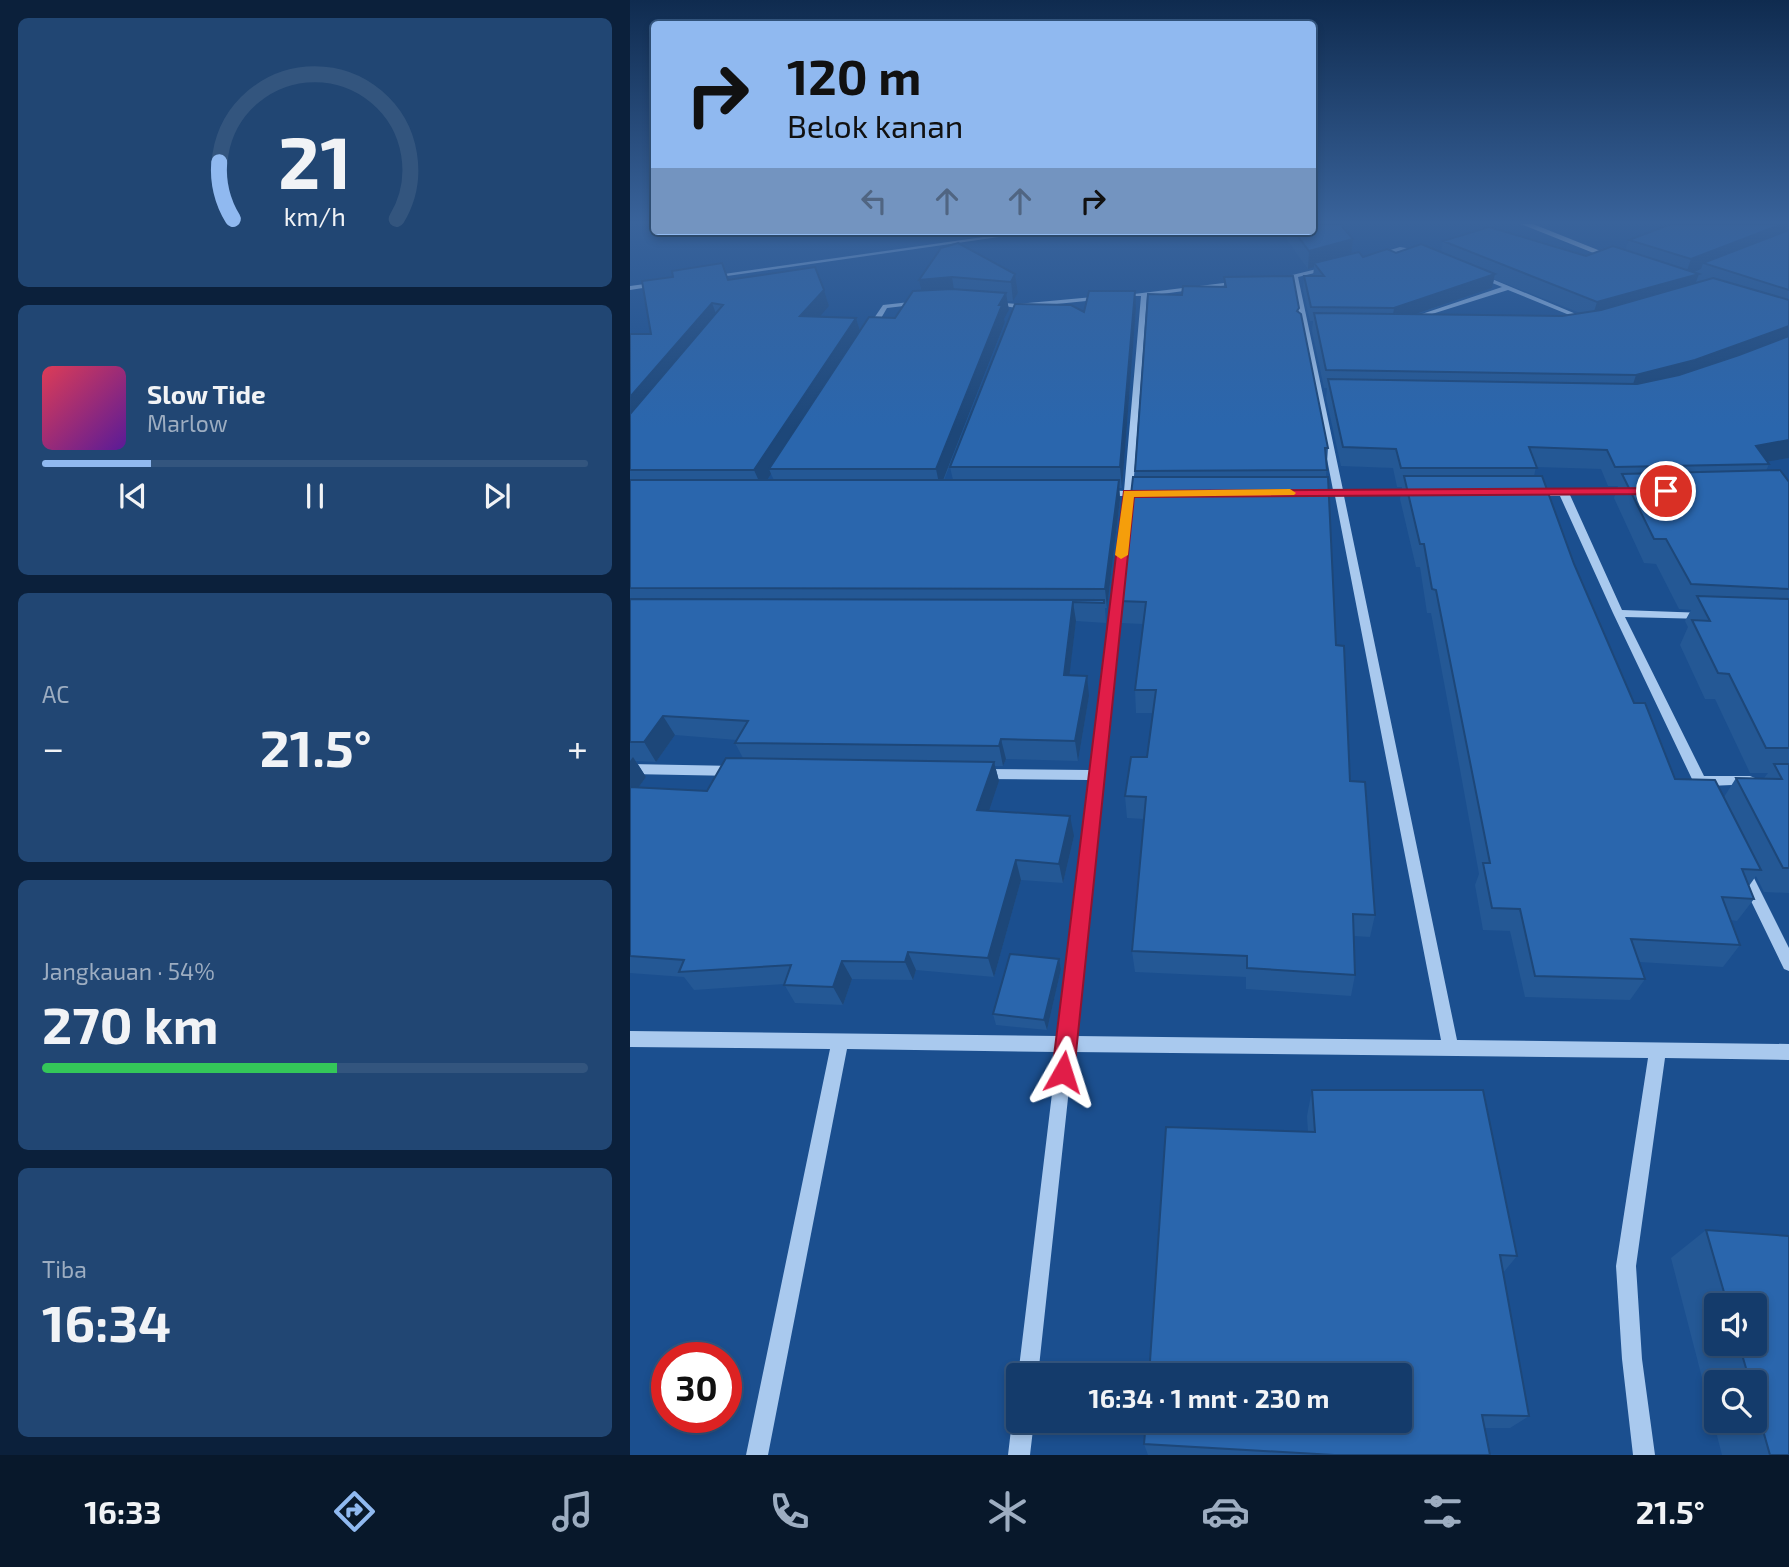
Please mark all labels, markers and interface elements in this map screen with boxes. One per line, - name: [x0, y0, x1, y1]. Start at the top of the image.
- text: 120 m: [787, 46, 921, 105]
- icon: right: [672, 49, 763, 140]
- text: Belok kanan: [787, 106, 963, 144]
- text: 21: [278, 116, 352, 204]
- icon: left: [855, 182, 893, 220]
- icon: ahead: [928, 182, 966, 220]
- icon: ahead: [1001, 182, 1039, 220]
- icon: right: [1074, 182, 1112, 220]
- text: km/h: [284, 201, 346, 231]
- text: Slow Tide: [147, 378, 266, 409]
- text: Marlow: [147, 409, 228, 437]
- pin: [1636, 461, 1696, 521]
- icon: arrive: [1647, 472, 1685, 510]
- icon: previous: [114, 477, 152, 515]
- icon: pause: [296, 477, 334, 515]
- icon: next: [478, 477, 516, 515]
- text: AC: [42, 680, 69, 708]
- text: 21.5°: [260, 715, 372, 777]
- text: −: [42, 724, 64, 770]
- text: +: [567, 724, 588, 770]
- text: Jangkauan · 54%: [42, 957, 215, 985]
- text: 270 km: [42, 992, 219, 1054]
- position arrow: [1026, 1035, 1100, 1109]
- text: Tiba: [42, 1255, 87, 1283]
- text: 16:34: [42, 1290, 171, 1352]
- map controls: [1704, 1293, 1767, 1433]
- button: sound: [1704, 1293, 1767, 1356]
- speed limit sign: 30: [651, 1342, 742, 1433]
- button: search: [1704, 1370, 1767, 1433]
- text: 16:34 · 1 mnt · 230 m: [1089, 1382, 1329, 1413]
- icon: directions: [330, 1487, 379, 1536]
- icon: music: [548, 1487, 597, 1536]
- icon: phone: [765, 1487, 814, 1536]
- icon: climate: [983, 1487, 1032, 1536]
- icon: car: [1201, 1487, 1250, 1536]
- icon: filters: [1418, 1487, 1467, 1536]
- text: 16:33: [84, 1492, 162, 1530]
- text: 21.5°: [1636, 1492, 1705, 1530]

